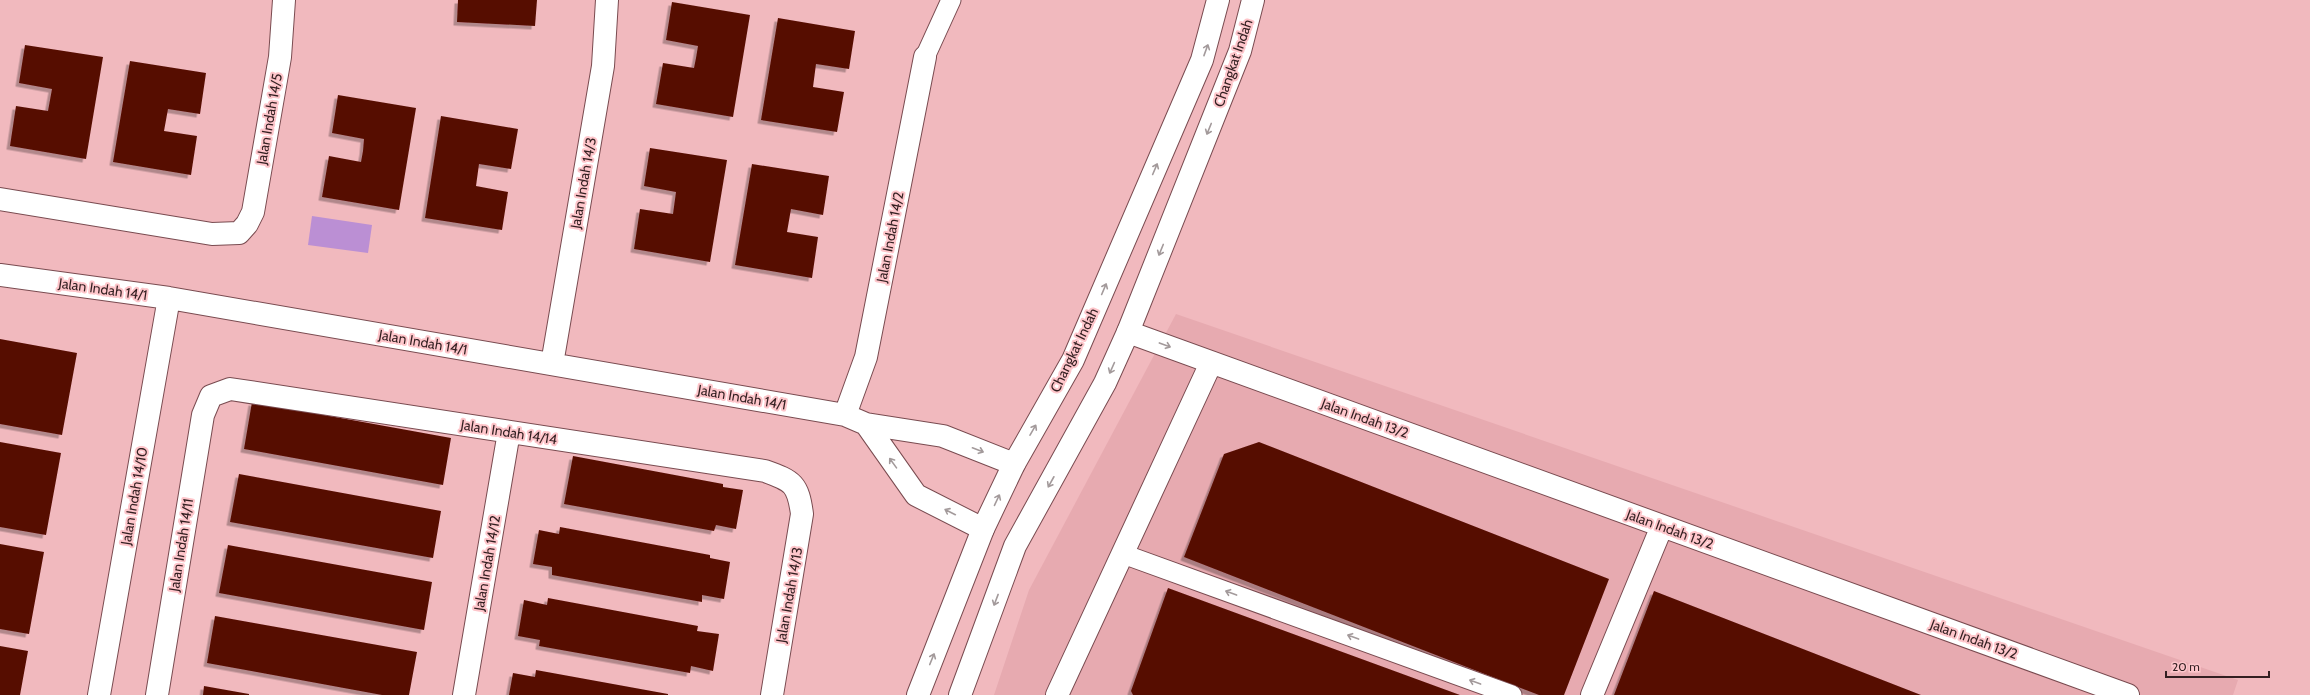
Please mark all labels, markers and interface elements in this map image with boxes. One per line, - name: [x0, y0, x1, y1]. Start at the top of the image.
- street label: Changkat Indah: [1210, 17, 1256, 109]
- one-way arrow: [1203, 43, 1210, 56]
- street label: Jalan Indah 14/5: [252, 72, 286, 167]
- one-way arrow: [1204, 123, 1212, 135]
- street label: Jalan Indah 14/3: [566, 136, 600, 231]
- one-way arrow: [1152, 164, 1159, 176]
- street label: Jalan Indah 14/2: [872, 190, 908, 285]
- one-way arrow: [1156, 244, 1164, 256]
- street label: Jalan Indah 14/1: [56, 274, 149, 304]
- one-way arrow: [1100, 283, 1108, 295]
- street label: Changkat Indah: [1046, 305, 1102, 395]
- street label: Jalan Indah 14/1: [376, 325, 469, 359]
- one-way arrow: [1158, 342, 1170, 350]
- one-way arrow: [1108, 361, 1115, 373]
- street label: Jalan Indah 14/1: [695, 380, 788, 414]
- street label: Jalan Indah 13/2: [1318, 394, 1411, 442]
- street label: Jalan Indah 14/14: [458, 415, 559, 449]
- one-way arrow: [1030, 424, 1038, 436]
- street label: Jalan Indah 14/10: [116, 445, 152, 547]
- one-way arrow: [972, 447, 984, 454]
- one-way arrow: [889, 458, 897, 469]
- one-way arrow: [1046, 476, 1054, 488]
- one-way arrow: [994, 494, 1001, 506]
- street label: Jalan Indah 14/11: [165, 497, 197, 594]
- street label: Jalan Indah 13/2: [1623, 505, 1716, 553]
- one-way arrow: [944, 507, 956, 515]
- street label: Jalan Indah 14/12: [470, 514, 504, 613]
- street label: Jalan Indah 14/13: [772, 546, 806, 645]
- one-way arrow: [1225, 589, 1238, 596]
- one-way arrow: [991, 593, 999, 605]
- street label: Jalan Indah 13/2: [1927, 615, 2020, 663]
- one-way arrow: [1348, 633, 1360, 641]
- one-way arrow: [929, 653, 936, 665]
- scale bar: [2166, 653, 2269, 679]
- text: 20 m: [2172, 659, 2200, 674]
- one-way arrow: [1470, 677, 1482, 685]

